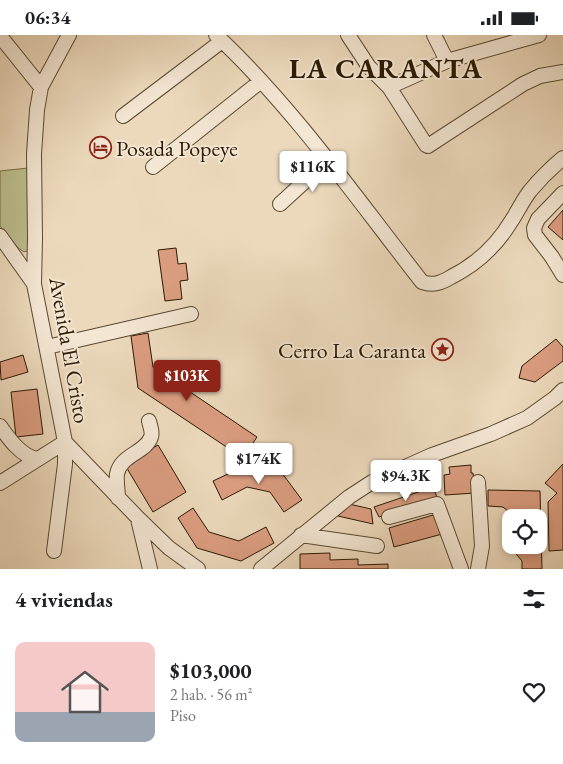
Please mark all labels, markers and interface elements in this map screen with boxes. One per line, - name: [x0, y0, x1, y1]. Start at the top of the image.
- text: 06:34: [25, 5, 71, 30]
- district label: LA CARANTA: [289, 50, 483, 86]
- place label: Posada Popeye: [116, 134, 238, 163]
- hotel icon: Posada Popeye: [88, 136, 112, 160]
- pin: $116K: [278, 151, 348, 193]
- text: $116K: [291, 156, 335, 177]
- street label: Avenida El Cristo: [42, 274, 97, 426]
- place label: Cerro La Caranta: [278, 336, 426, 365]
- place icon: Cerro La Caranta: [430, 338, 454, 362]
- pin: $103K: [152, 359, 222, 402]
- text: $103K: [165, 365, 209, 386]
- pin: $174K: [224, 443, 294, 485]
- text: $174K: [237, 448, 281, 469]
- pin: $94.3K: [365, 459, 447, 502]
- text: $94.3K: [382, 465, 430, 486]
- map controls: [502, 509, 547, 554]
- button: locate: [502, 509, 547, 554]
- icon: filters: [520, 585, 548, 613]
- text: 4 viviendas: [15, 586, 113, 613]
- text: $103,000: [170, 657, 252, 684]
- icon: home: [55, 662, 115, 722]
- icon: heart: [520, 678, 548, 706]
- text: 2 hab. · 56 m²: [170, 684, 252, 705]
- text: Piso: [170, 705, 196, 726]

